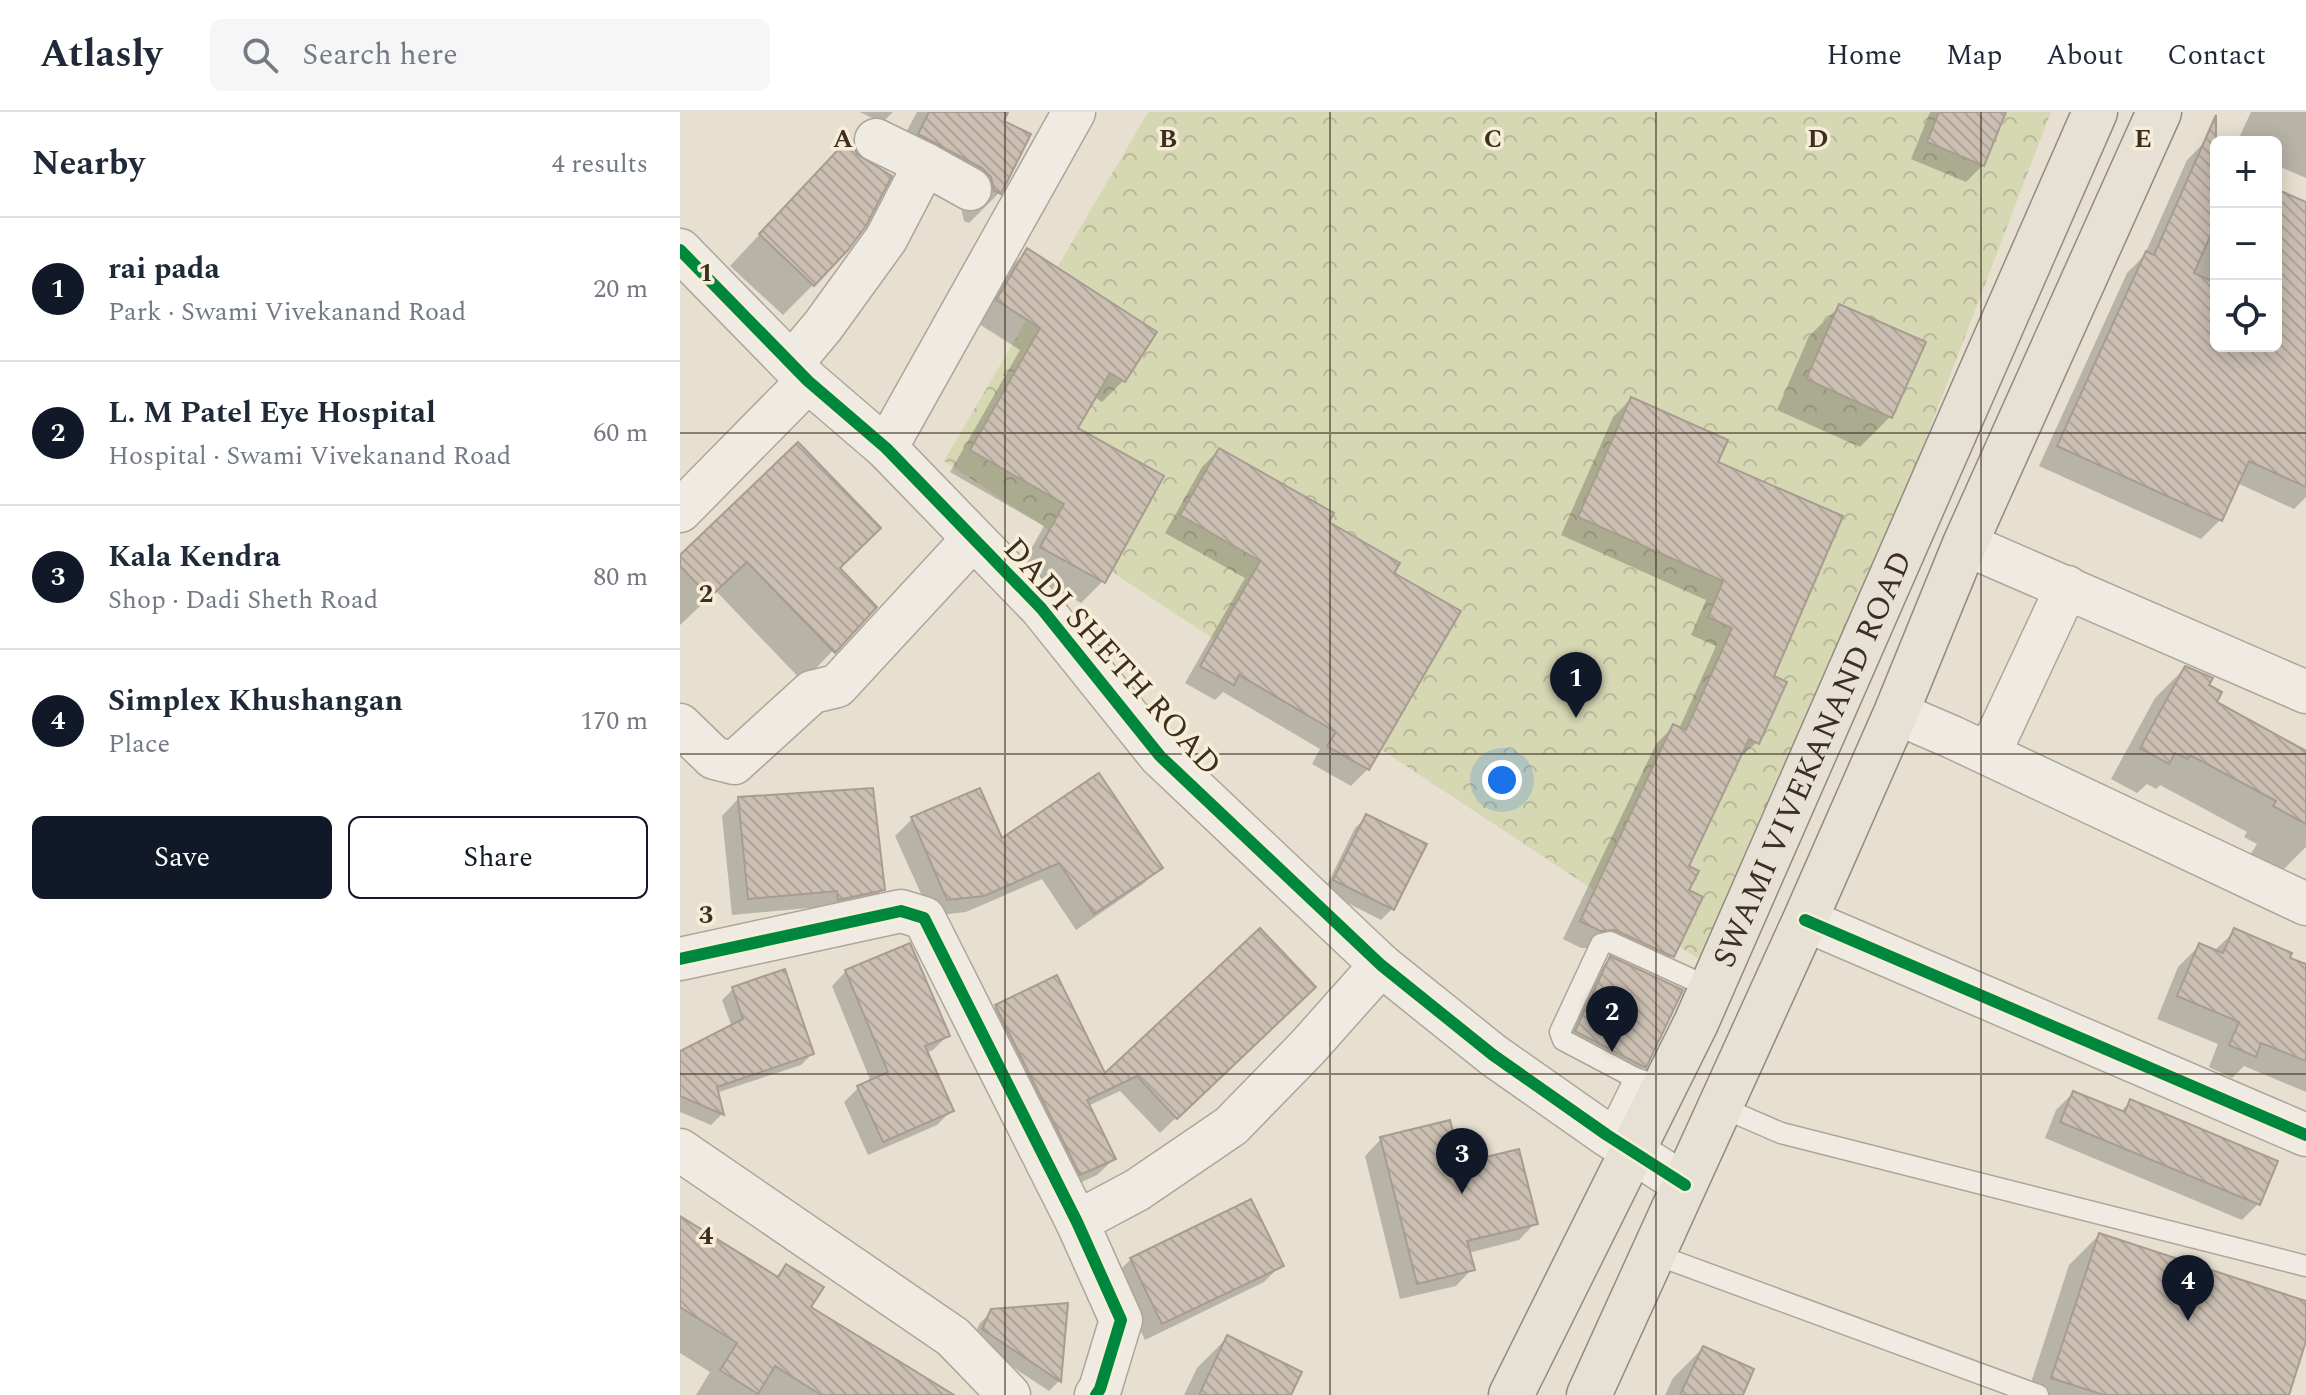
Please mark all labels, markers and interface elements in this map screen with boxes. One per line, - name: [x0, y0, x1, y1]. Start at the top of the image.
- search box: [210, 19, 770, 91]
- text: Atlasly: [40, 26, 162, 84]
- text: Search here: [302, 32, 458, 78]
- icon: search: [238, 33, 282, 77]
- text: Home: [1826, 34, 1902, 77]
- text: Map: [1946, 34, 2002, 77]
- text: About: [2046, 34, 2123, 77]
- text: Contact: [2167, 34, 2266, 77]
- text: A: [833, 119, 853, 159]
- text: B: [1159, 119, 1177, 159]
- text: C: [1484, 119, 1502, 159]
- text: D: [1808, 119, 1828, 159]
- text: E: [2134, 119, 2152, 159]
- map controls: [2210, 136, 2282, 352]
- button: +: [2210, 136, 2282, 208]
- text: Nearby: [32, 138, 145, 190]
- text: 4 results: [552, 144, 648, 184]
- button: −: [2210, 208, 2282, 280]
- text: rai pada: [108, 246, 220, 292]
- text: 1: [699, 253, 713, 293]
- text: 1: [51, 269, 65, 309]
- text: 20 m: [593, 269, 648, 309]
- button: locate: [2210, 280, 2282, 352]
- text: Park · Swami Vivekanand Road: [108, 292, 466, 332]
- text: L. M Patel Eye Hospital: [108, 390, 436, 436]
- text: 2: [51, 413, 65, 453]
- text: 60 m: [593, 413, 648, 453]
- text: Hospital · Swami Vivekanand Road: [108, 436, 511, 476]
- street label: DADI SHETH ROAD: [991, 526, 1233, 788]
- text: Kala Kendra: [108, 534, 281, 580]
- street label: SWAMI VIVEKANAND ROAD: [1700, 543, 1926, 976]
- text: 3: [51, 557, 65, 597]
- text: 80 m: [593, 557, 648, 597]
- text: 2: [699, 574, 713, 614]
- text: Shop · Dadi Sheth Road: [108, 580, 378, 620]
- pin: 1: [1550, 652, 1602, 718]
- text: Simplex Khushangan: [108, 678, 403, 724]
- text: 4: [51, 701, 65, 741]
- text: 170 m: [580, 701, 648, 741]
- text: Place: [108, 724, 170, 764]
- your location: [1482, 760, 1522, 800]
- button: Save: [32, 816, 332, 899]
- button: Share: [348, 816, 648, 899]
- text: 3: [699, 895, 713, 935]
- pin: 2: [1586, 986, 1638, 1052]
- pin: 3: [1436, 1128, 1488, 1194]
- text: 4: [699, 1216, 714, 1256]
- pin: 4: [2162, 1255, 2214, 1321]

